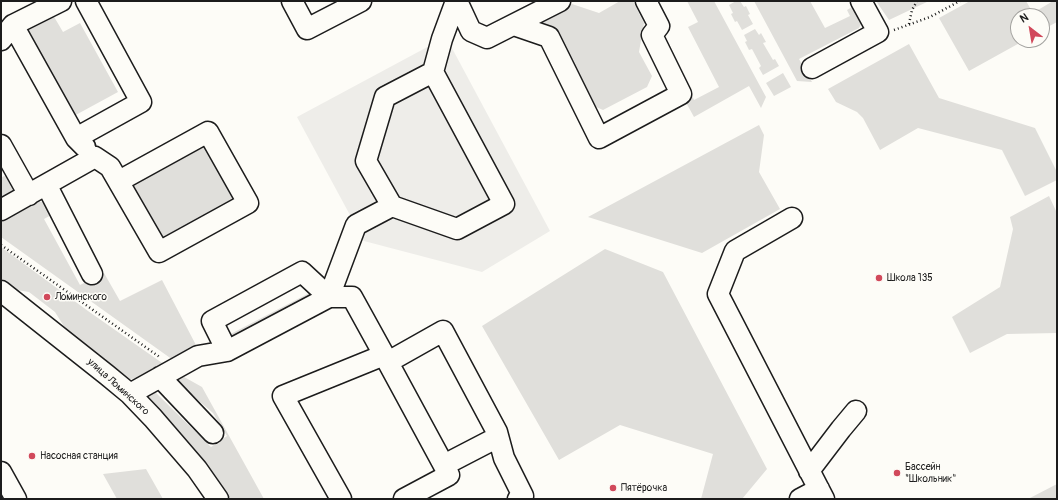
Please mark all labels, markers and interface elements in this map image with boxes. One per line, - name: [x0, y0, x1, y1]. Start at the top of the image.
- north arrow: [1010, 8, 1050, 48]
- text: N: [1018, 11, 1031, 26]
- place label: Школа 135: [887, 272, 933, 284]
- marker: Школа 135: [874, 273, 884, 283]
- place label: Ломинского: [55, 291, 107, 303]
- marker: Ломинского: [42, 292, 52, 302]
- street label: улица Ломинского: [85, 356, 151, 418]
- place label: Насосная станция: [40, 450, 118, 462]
- marker: Насосная станция: [27, 451, 37, 461]
- place label: Бассейн "Школьник": [905, 461, 956, 484]
- marker: Бассейн "Школьник": [892, 468, 902, 478]
- place label: Пятёрочка: [621, 482, 667, 494]
- marker: Пятёрочка: [608, 483, 618, 493]

